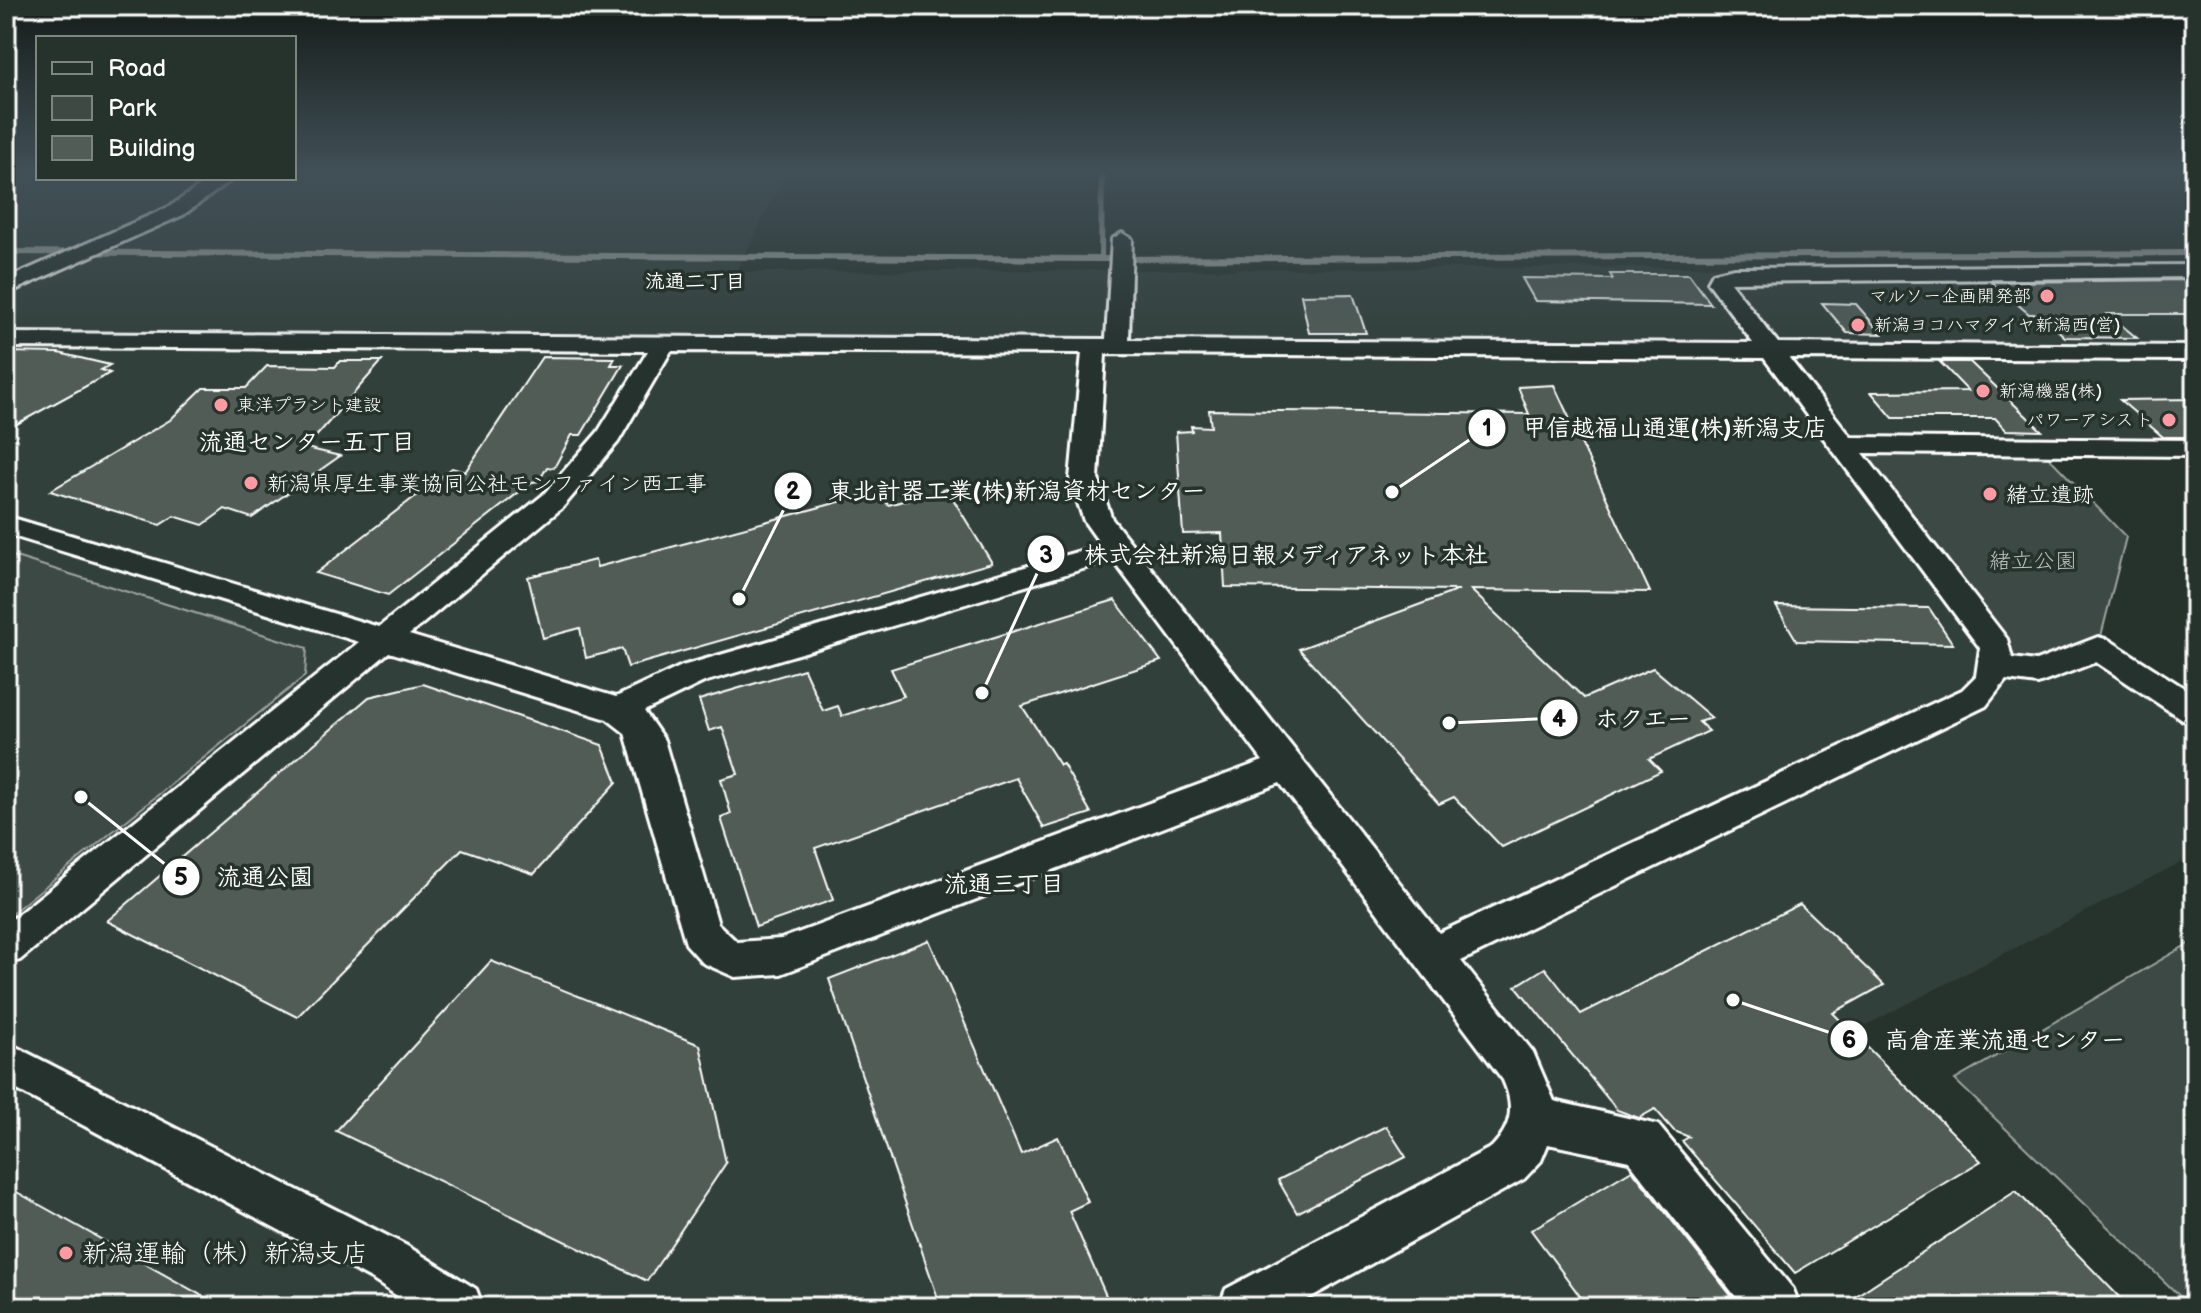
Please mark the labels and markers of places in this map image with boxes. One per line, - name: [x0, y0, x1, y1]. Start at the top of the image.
- place label: マルソー企画開発部: [1869, 286, 2031, 307]
- marker: マルソー企画開発部: [2038, 287, 2056, 305]
- place label: 新潟ヨコハマタイヤ新潟西(営): [1874, 315, 2120, 336]
- marker: 新潟ヨコハマタイヤ新潟西(営): [1849, 316, 1867, 334]
- place label: 新潟機器(株): [1999, 381, 2102, 402]
- marker: 新潟機器(株): [1974, 382, 1992, 400]
- place label: 東洋プラント建設: [237, 395, 381, 416]
- marker: 東洋プラント建設: [212, 396, 230, 414]
- callout: 甲信越福山通運(株)新潟支店: [1467, 404, 1844, 452]
- place label: パワーアシスト: [2026, 410, 2153, 431]
- marker: パワーアシスト: [2160, 411, 2178, 429]
- callout: 東北計器工業(株)新潟資材センター: [773, 467, 1222, 515]
- place label: 新潟県厚生事業協同公社モンファイン西工事: [267, 471, 707, 498]
- marker: 新潟県厚生事業協同公社モンファイン西工事: [242, 474, 260, 492]
- place label: 緒立遺跡: [2006, 482, 2094, 509]
- marker: 緒立遺跡: [1981, 485, 1999, 503]
- callout: 株式会社新潟日報メディアネット本社: [1026, 530, 1506, 578]
- callout: ホクエー: [1539, 694, 1707, 742]
- callout: 流通公園: [161, 853, 329, 901]
- callout: 高倉産業流通センター: [1829, 1015, 2141, 1063]
- place label: 新潟運輸（株）新潟支店: [82, 1239, 368, 1270]
- marker: 新潟運輸（株）新潟支店: [57, 1244, 75, 1262]

